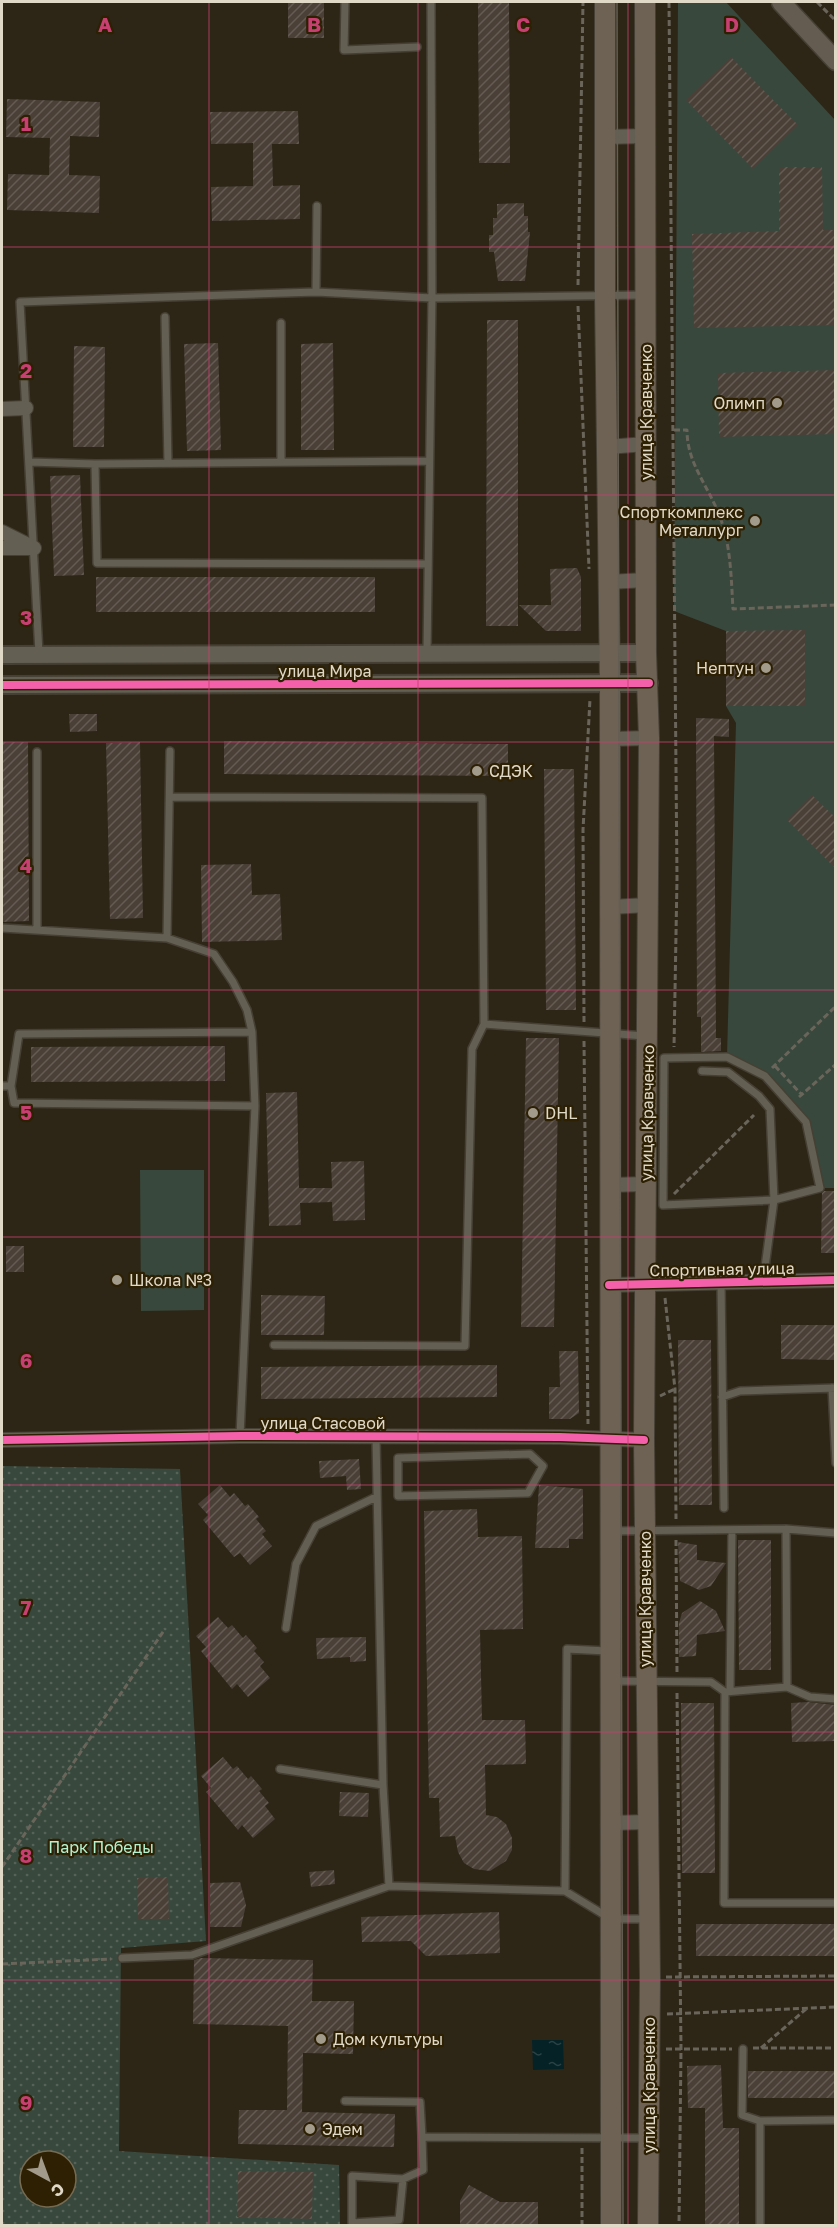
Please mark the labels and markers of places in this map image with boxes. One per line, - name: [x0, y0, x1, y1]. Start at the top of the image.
- place label: Олимп: [713, 393, 765, 413]
- marker: Олимп: [770, 396, 784, 410]
- place label: Спорткомплекс Металлург: [620, 502, 744, 540]
- marker: Спорткомплекс Металлург: [748, 514, 762, 528]
- place label: Нептун: [696, 658, 754, 678]
- marker: Нептун: [759, 661, 773, 675]
- place label: СДЭК: [489, 761, 533, 781]
- marker: СДЭК: [470, 764, 484, 778]
- place label: DHL: [545, 1103, 577, 1123]
- marker: DHL: [526, 1106, 540, 1120]
- place label: Школа №3: [129, 1270, 212, 1290]
- marker: Школа №3: [110, 1273, 124, 1287]
- place label: Дом культуры: [333, 2029, 443, 2049]
- marker: Дом культуры: [314, 2032, 328, 2046]
- place label: Эдем: [322, 2119, 363, 2139]
- marker: Эдем: [303, 2122, 317, 2136]

